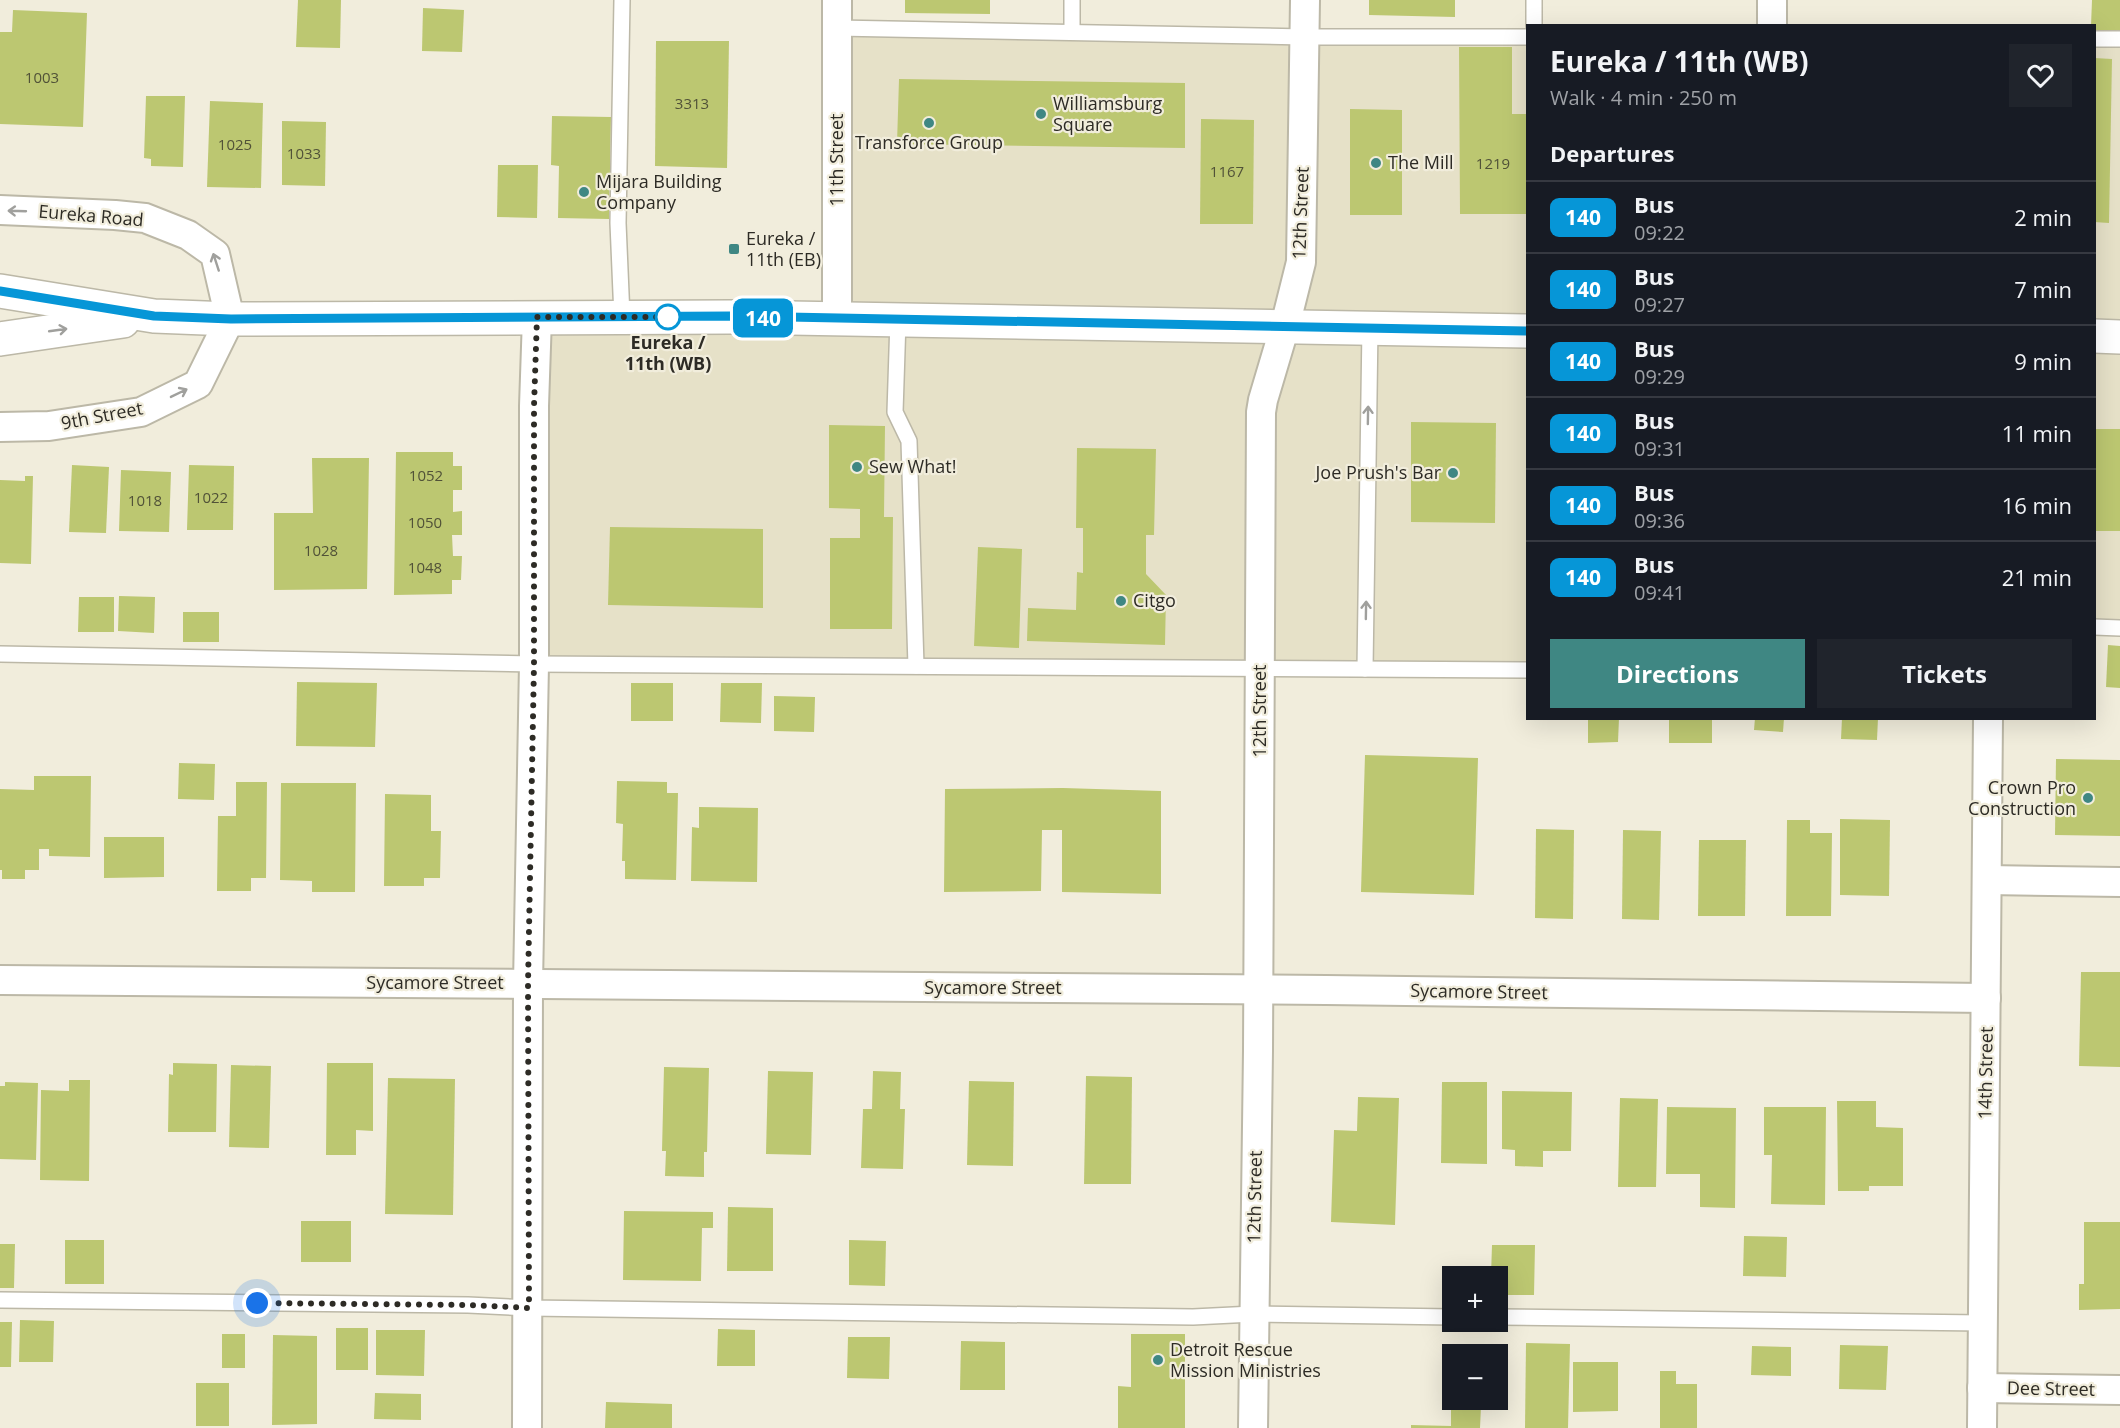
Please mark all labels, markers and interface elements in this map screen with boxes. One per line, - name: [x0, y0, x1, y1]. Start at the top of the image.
- text: Eureka / 11th (WB): [1550, 42, 1808, 80]
- button: heart: [2009, 44, 2072, 107]
- house number: 1003: [25, 67, 59, 87]
- text: Walk · 4 min · 250 m: [1550, 84, 1737, 111]
- place label: Williamsburg Square: [1053, 91, 1162, 136]
- house number: 3313: [675, 93, 709, 113]
- marker: Williamsburg Square: [1034, 107, 1048, 121]
- street label: 11th Street: [824, 114, 848, 207]
- marker: Transforce Group: [922, 116, 936, 130]
- place label: Transforce Group: [855, 130, 1003, 154]
- house number: 1025: [218, 134, 252, 154]
- text: Departures: [1550, 138, 1674, 168]
- house number: 1033: [287, 143, 321, 163]
- place label: The Mill: [1388, 150, 1454, 174]
- house number: 1219: [1476, 153, 1510, 173]
- marker: The Mill: [1369, 156, 1383, 170]
- house number: 1167: [1210, 161, 1244, 181]
- street label: 12th Street: [1286, 166, 1314, 260]
- place label: Mijara Building Company: [596, 169, 722, 214]
- marker: Mijara Building Company: [577, 185, 591, 199]
- text: Bus: [1634, 189, 1674, 219]
- street label: Eureka Road: [37, 198, 145, 232]
- text: 2 min: [2014, 202, 2072, 232]
- text: 140: [1565, 203, 1601, 231]
- one-way arrow: [7, 205, 27, 216]
- text: 09:22: [1634, 219, 1685, 246]
- place label: Eureka / 11th (EB): [746, 226, 821, 271]
- marker: Eureka / 11th (EB): [727, 242, 741, 256]
- one-way arrow: [210, 254, 221, 272]
- text: Bus: [1634, 261, 1674, 291]
- text: 7 min: [2014, 274, 2072, 304]
- text: 140: [1565, 275, 1601, 303]
- text: 09:27: [1634, 291, 1685, 318]
- line badge: 140: [728, 298, 798, 338]
- marker: Eureka / 11th (WB): [655, 304, 681, 330]
- text: 140: [745, 304, 781, 332]
- one-way arrow: [47, 325, 67, 336]
- place label: Eureka / 11th (WB): [625, 330, 711, 375]
- text: Bus: [1634, 333, 1674, 363]
- text: 9 min: [2014, 346, 2072, 376]
- text: 140: [1565, 347, 1601, 375]
- text: 09:29: [1634, 363, 1685, 390]
- one-way arrow: [170, 387, 188, 399]
- street label: 9th Street: [59, 395, 145, 435]
- text: Bus: [1634, 405, 1674, 435]
- one-way arrow: [1362, 406, 1374, 426]
- text: 11 min: [2002, 418, 2072, 448]
- text: 140: [1565, 419, 1601, 447]
- text: 09:31: [1634, 435, 1685, 462]
- place label: Sew What!: [869, 454, 956, 478]
- marker: Sew What!: [850, 460, 864, 474]
- place label: Joe Prush's Bar: [1314, 460, 1442, 484]
- house number: 1052: [409, 465, 443, 485]
- marker: Joe Prush's Bar: [1446, 466, 1460, 480]
- text: Bus: [1634, 477, 1674, 507]
- house number: 1022: [194, 487, 228, 507]
- house number: 1018: [128, 490, 162, 510]
- text: 16 min: [2002, 490, 2072, 520]
- text: 140: [1565, 491, 1601, 519]
- text: 09:36: [1634, 507, 1685, 534]
- house number: 1050: [408, 512, 442, 532]
- house number: 1028: [304, 540, 338, 560]
- text: Bus: [1634, 549, 1674, 579]
- house number: 1048: [408, 557, 442, 577]
- text: 21 min: [2002, 562, 2072, 592]
- text: 140: [1565, 563, 1601, 591]
- text: 09:41: [1634, 579, 1685, 606]
- place label: Citgo: [1133, 588, 1176, 612]
- marker: Citgo: [1114, 594, 1128, 608]
- one-way arrow: [1360, 601, 1372, 621]
- button: Directions: [1550, 639, 1805, 708]
- button: Tickets: [1817, 639, 2072, 708]
- street label: 12th Street: [1247, 665, 1271, 758]
- place label: Crown Pro Construction: [1968, 775, 2076, 820]
- marker: Crown Pro Construction: [2081, 791, 2095, 805]
- street label: Sycamore Street: [366, 970, 504, 994]
- street label: Sycamore Street: [924, 975, 1062, 999]
- street label: Sycamore Street: [1410, 978, 1548, 1004]
- street label: 14th Street: [1972, 1026, 1998, 1120]
- street label: 12th Street: [1241, 1150, 1267, 1244]
- map controls: [1442, 1266, 1508, 1410]
- button: +: [1442, 1266, 1508, 1332]
- your location: [242, 1288, 272, 1318]
- place label: Detroit Rescue Mission Ministries: [1170, 1337, 1321, 1382]
- button: −: [1442, 1344, 1508, 1410]
- marker: Detroit Rescue Mission Ministries: [1151, 1353, 1165, 1367]
- street label: Dee Street: [2007, 1375, 2095, 1401]

